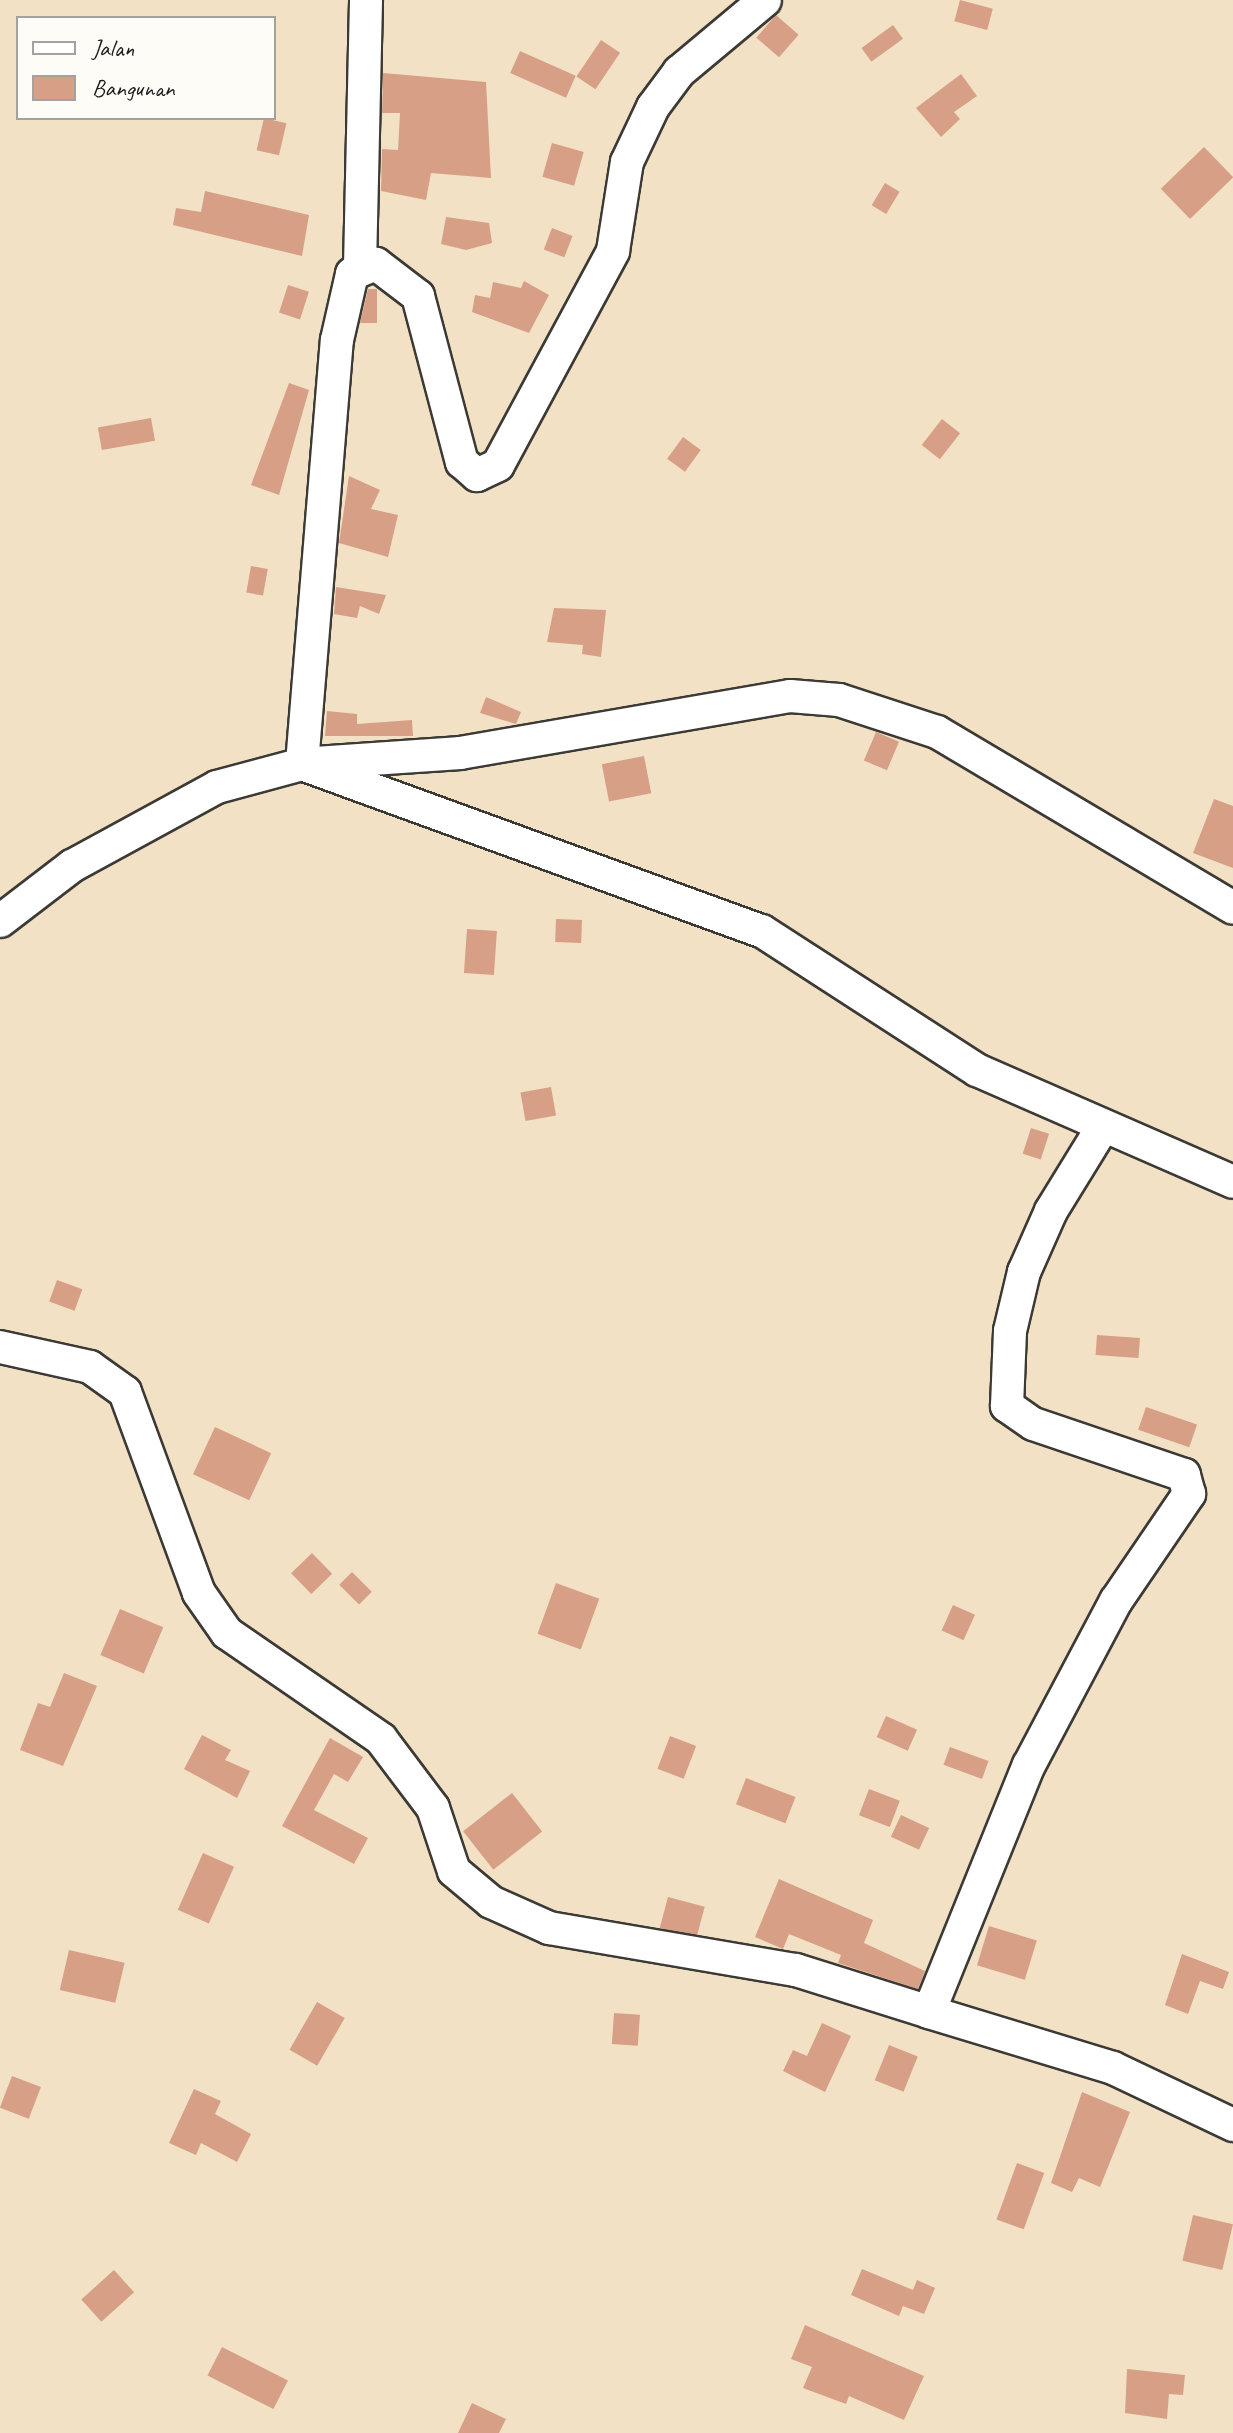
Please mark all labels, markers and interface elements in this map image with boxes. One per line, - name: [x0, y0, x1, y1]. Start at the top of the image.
- legend: [16, 16, 276, 120]
- text: Jalan: [92, 33, 134, 63]
- text: Bangunan: [92, 73, 175, 103]

